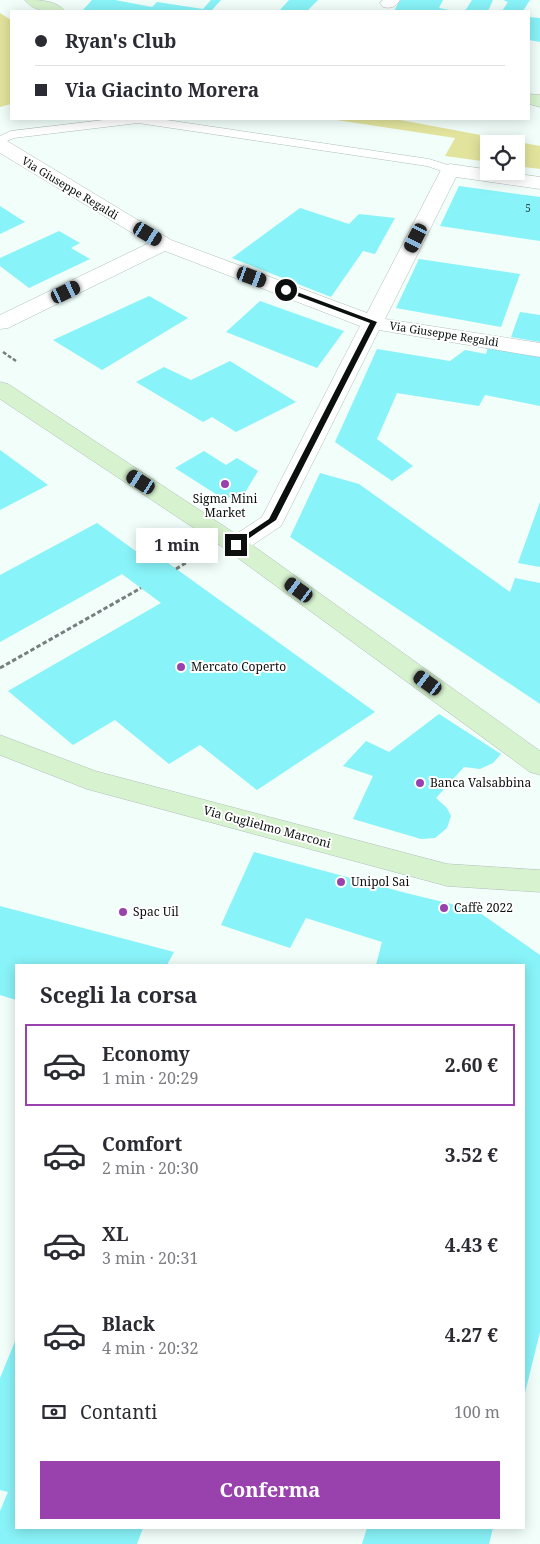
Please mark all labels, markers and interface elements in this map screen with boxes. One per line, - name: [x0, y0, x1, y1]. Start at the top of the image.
- text: Ryan's Club: [65, 28, 176, 54]
- text: Via Giacinto Morera: [65, 77, 259, 103]
- map controls: [480, 135, 525, 180]
- button: locate: [480, 135, 525, 180]
- street label: Via Giuseppe Regaldi: [19, 153, 122, 223]
- house number: 5: [525, 201, 531, 215]
- car: [131, 220, 164, 248]
- car: [402, 221, 429, 255]
- car: [235, 265, 268, 289]
- car: [49, 279, 82, 305]
- route start: [275, 279, 297, 301]
- street label: Via Giuseppe Regaldi: [388, 317, 500, 350]
- car: [124, 468, 157, 496]
- marker: Sigma Mini Market: [219, 478, 231, 490]
- place label: Sigma Mini Market: [193, 490, 258, 521]
- callout: 1 min: [136, 528, 218, 562]
- text: 1 min: [154, 534, 200, 556]
- route end: [225, 534, 247, 556]
- car: [282, 575, 315, 605]
- place label: Mercato Coperto: [191, 658, 286, 675]
- marker: Mercato Coperto: [175, 661, 187, 673]
- car: [411, 668, 444, 698]
- place label: Banca Valsabbina: [430, 774, 531, 791]
- marker: Banca Valsabbina: [414, 777, 426, 789]
- street label: Via Guglielmo Marconi: [201, 801, 333, 852]
- place label: Unipol Sai: [351, 873, 410, 890]
- marker: Unipol Sai: [335, 876, 347, 888]
- place label: Caffè 2022: [454, 899, 513, 916]
- marker: Caffè 2022: [438, 902, 450, 914]
- place label: Spac Uil: [133, 903, 179, 920]
- marker: Spac Uil: [117, 906, 129, 918]
- text: Scegli la corsa: [40, 979, 198, 1009]
- text: Economy: [102, 1041, 190, 1067]
- icon: car: [42, 1043, 87, 1088]
- text: 2.60 €: [445, 1052, 498, 1078]
- text: 1 min · 20:29: [102, 1067, 198, 1089]
- text: Comfort: [102, 1131, 182, 1157]
- icon: car: [42, 1133, 87, 1178]
- text: 3.52 €: [445, 1142, 498, 1168]
- text: 2 min · 20:30: [102, 1157, 198, 1179]
- text: XL: [102, 1221, 128, 1247]
- icon: car: [42, 1223, 87, 1268]
- text: 4.43 €: [445, 1232, 498, 1258]
- text: 3 min · 20:31: [102, 1247, 198, 1269]
- text: Black: [102, 1311, 155, 1337]
- icon: car: [42, 1313, 87, 1358]
- text: 4.27 €: [445, 1322, 498, 1348]
- text: 4 min · 20:32: [102, 1337, 198, 1359]
- icon: cash: [40, 1398, 68, 1426]
- text: Contanti: [80, 1399, 157, 1425]
- text: 100 m: [454, 1401, 500, 1423]
- button: Conferma: [40, 1461, 500, 1519]

